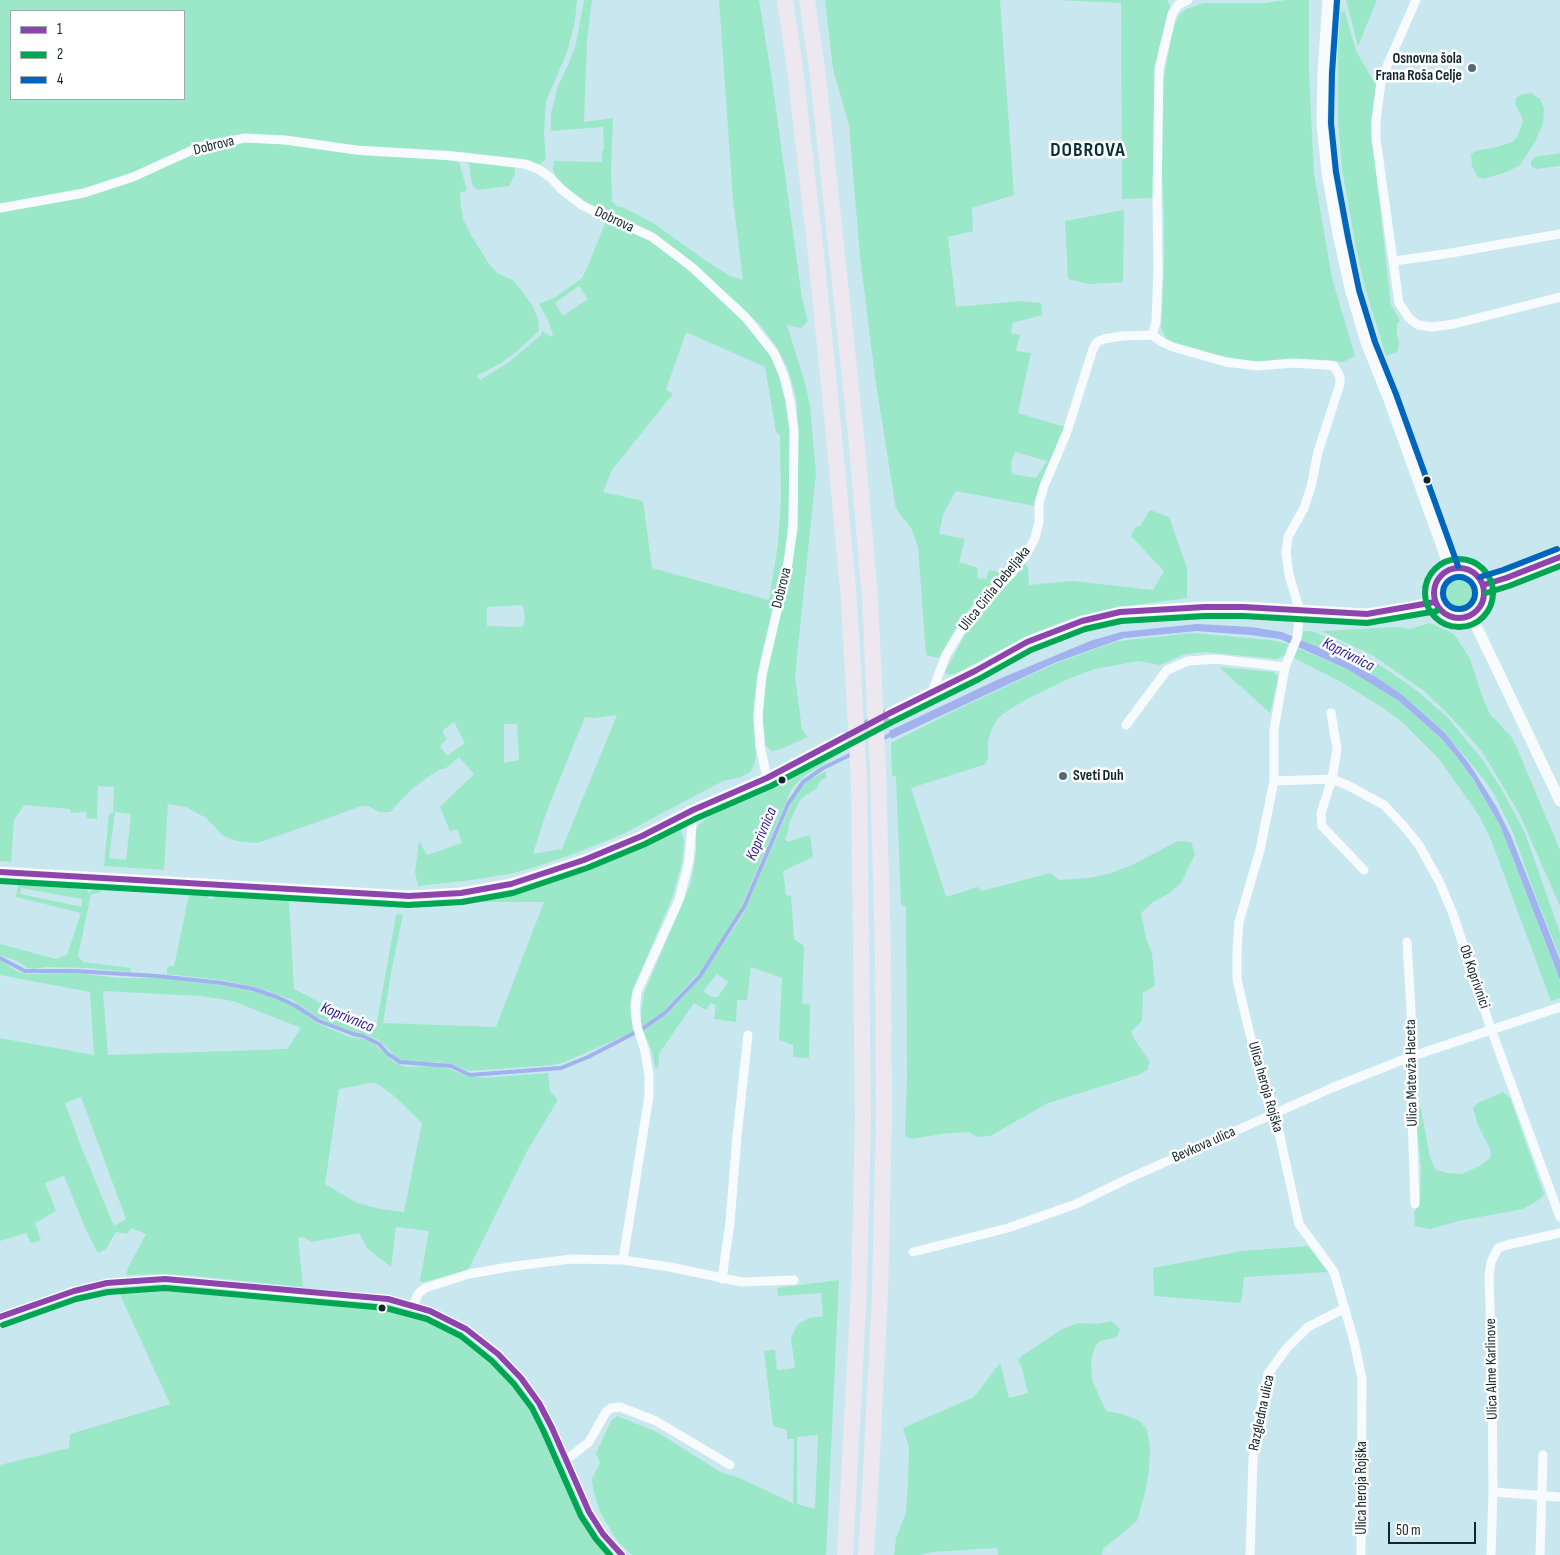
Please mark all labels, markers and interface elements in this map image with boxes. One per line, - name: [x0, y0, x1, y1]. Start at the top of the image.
- legend: [10, 10, 185, 100]
- text: 1: [57, 20, 62, 39]
- text: 2: [57, 45, 63, 64]
- place label: Osnovna šola Frana Roša Celje: [1376, 50, 1462, 85]
- marker: Osnovna šola Frana Roša Celje: [1466, 62, 1478, 74]
- text: 4: [57, 70, 63, 89]
- street label: Dobrova: [192, 132, 236, 160]
- district label: DOBROVA: [1049, 139, 1127, 163]
- street label: Dobrova: [591, 203, 637, 237]
- unlabelled marker: [1422, 475, 1432, 485]
- street label: Ulica Cirila Debeljaka: [955, 543, 1035, 635]
- street label: Dobrova: [768, 566, 796, 610]
- water label: Koprivnica: [1319, 634, 1377, 676]
- place label: Sveti Duh: [1073, 767, 1124, 785]
- marker: Sveti Duh: [1057, 770, 1069, 782]
- unlabelled marker: [777, 775, 787, 785]
- water label: Koprivnica: [742, 805, 782, 863]
- street label: Ob Koprivnici: [1455, 943, 1493, 1011]
- water label: Koprivnica: [318, 999, 376, 1037]
- street label: Ulica Matevža Haceta: [1402, 1019, 1422, 1127]
- street label: Ulica heroja Rojška: [1243, 1040, 1287, 1134]
- street label: Bevkova ulica: [1170, 1123, 1238, 1167]
- unlabelled marker: [377, 1303, 387, 1313]
- street label: Ulica Alme Karlinove: [1482, 1318, 1502, 1420]
- street label: Razgledna ulica: [1245, 1373, 1279, 1453]
- street label: Ulica heroja Rojška: [1353, 1441, 1371, 1535]
- scale bar: [1390, 1512, 1478, 1544]
- text: 50 m: [1396, 1521, 1421, 1540]

